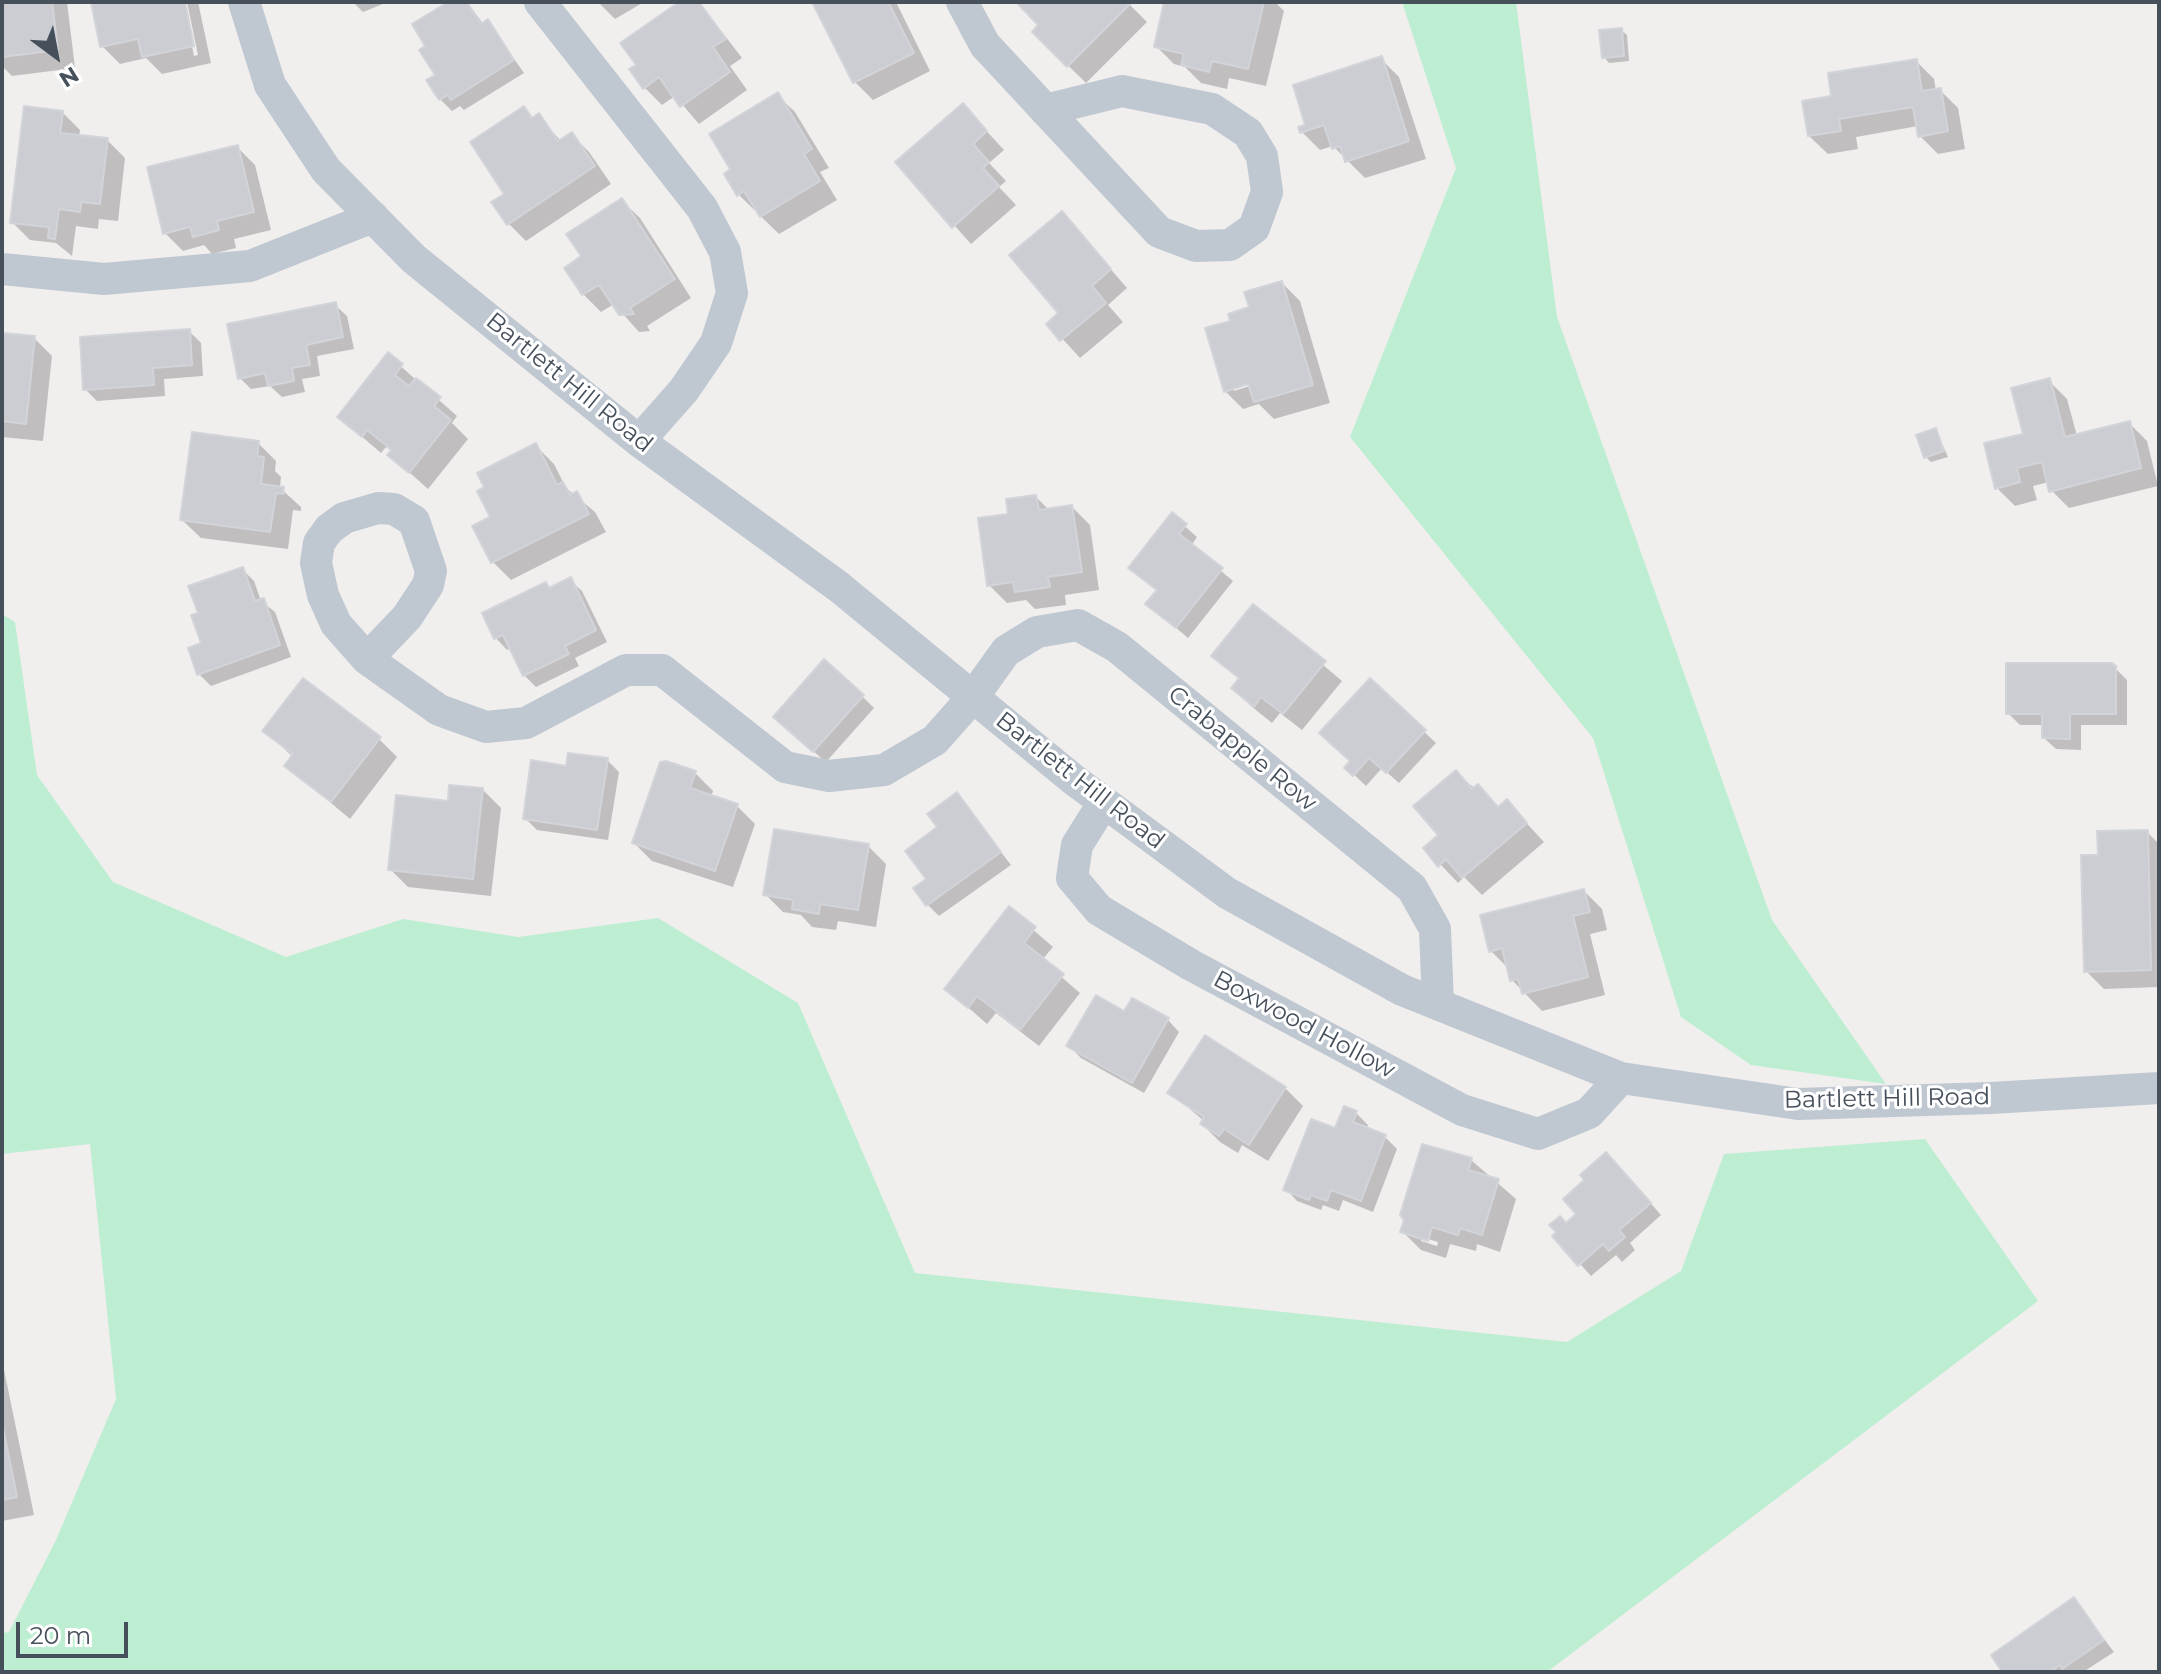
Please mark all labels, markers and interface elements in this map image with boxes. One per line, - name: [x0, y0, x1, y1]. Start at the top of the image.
- north arrow: [16, 16, 96, 96]
- text: N: [54, 61, 84, 93]
- street label: Bartlett Hill Road: [480, 307, 658, 459]
- street label: Crabapple Row: [1162, 680, 1322, 818]
- street label: Bartlett Hill Road: [990, 706, 1170, 856]
- street label: Boxwood Hollow: [1208, 965, 1400, 1085]
- street label: Bartlett Hill Road: [1784, 1083, 1990, 1115]
- scale bar: [20, 1606, 132, 1656]
- text: 20 m: [30, 1621, 91, 1650]

